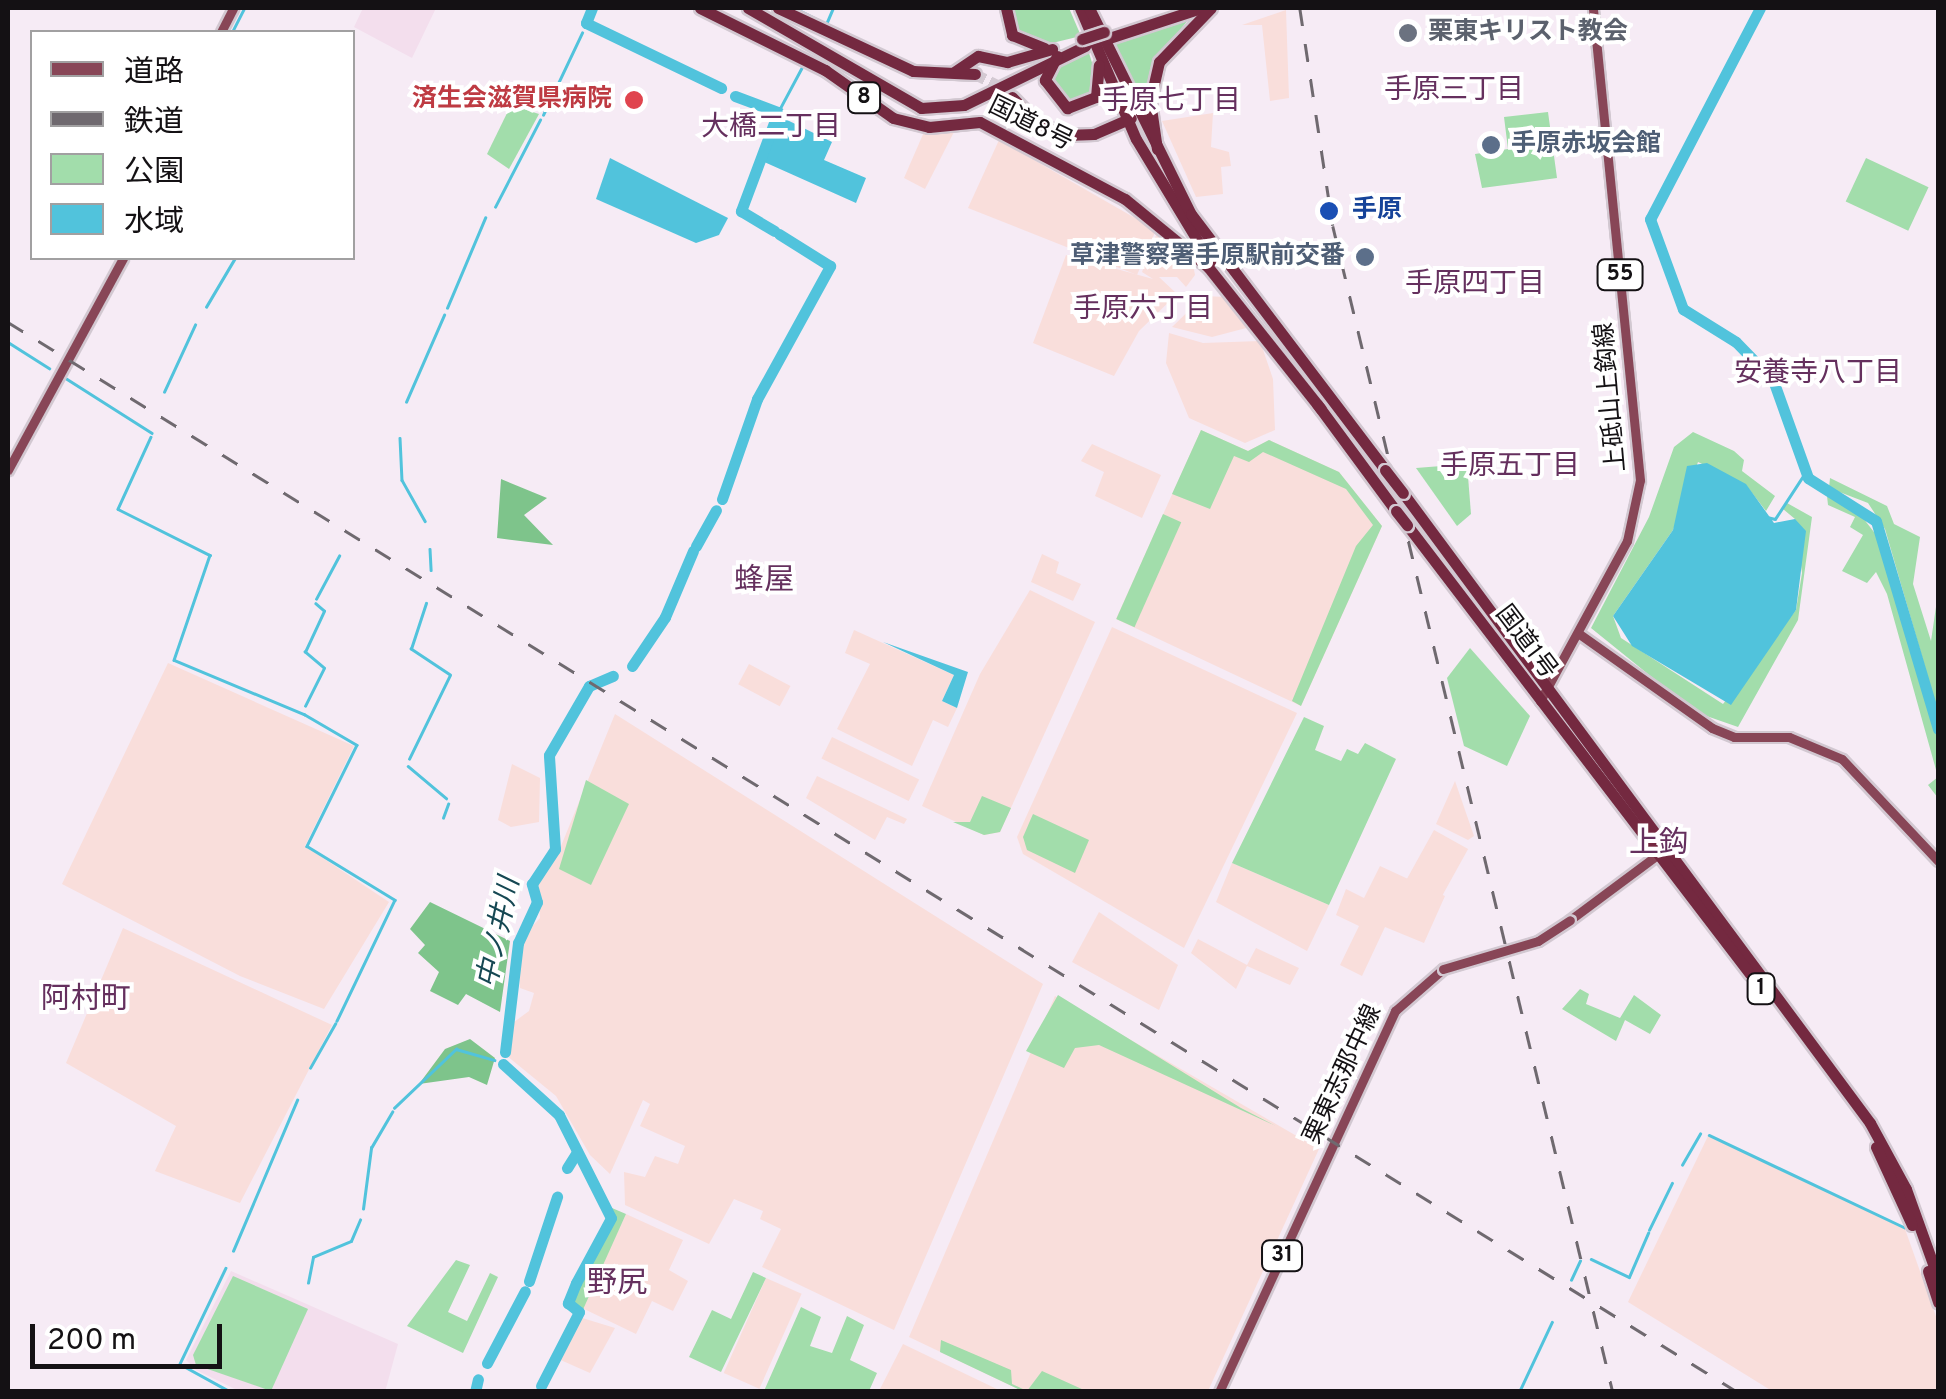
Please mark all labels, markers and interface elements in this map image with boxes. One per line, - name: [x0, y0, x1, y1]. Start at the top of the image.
- place label: 栗東キリスト教会: [1428, 18, 1628, 48]
- marker: 栗東キリスト教会: [1397, 22, 1419, 44]
- legend: [30, 30, 355, 260]
- text: 道路: [124, 55, 184, 92]
- district label: 手原三丁目: [1384, 74, 1524, 108]
- road number: 8: [846, 81, 882, 115]
- place label: 済生会滋賀県病院: [412, 85, 612, 115]
- district label: 手原七丁目: [1101, 85, 1241, 119]
- marker: 済生会滋賀県病院: [621, 87, 647, 113]
- street label: 国道8号: [983, 92, 1077, 158]
- text: 鉄道: [124, 105, 184, 142]
- district label: 大橋二丁目: [701, 111, 841, 145]
- place label: 手原赤坂会館: [1511, 130, 1661, 160]
- marker: 手原赤坂会館: [1480, 134, 1502, 156]
- text: 公園: [124, 155, 184, 192]
- place label: 手原: [1352, 196, 1402, 226]
- marker: 手原: [1316, 198, 1342, 224]
- text: 水域: [124, 205, 184, 242]
- place label: 草津警察署手原駅前交番: [1070, 242, 1345, 272]
- marker: 草津警察署手原駅前交番: [1354, 246, 1376, 268]
- road number: 55: [1595, 258, 1645, 292]
- district label: 手原四丁目: [1405, 268, 1545, 302]
- district label: 手原六丁目: [1073, 293, 1213, 327]
- street label: 上砥山上鈎線: [1591, 321, 1633, 473]
- district label: 安養寺八丁目: [1734, 357, 1902, 391]
- district label: 手原五丁目: [1440, 450, 1580, 484]
- district label: 蜂屋: [734, 564, 794, 600]
- street label: 国道1号: [1488, 600, 1562, 686]
- district label: 上鈎: [1629, 827, 1689, 863]
- water label: 中ノ井川: [472, 875, 528, 991]
- road number: 1: [1746, 972, 1776, 1006]
- district label: 阿村町: [41, 983, 131, 1019]
- street label: 栗東志那中線: [1299, 1001, 1389, 1149]
- road number: 31: [1260, 1239, 1304, 1273]
- district label: 野尻: [587, 1267, 647, 1303]
- scale bar: [35, 1304, 228, 1366]
- text: 200 m: [47, 1323, 136, 1360]

